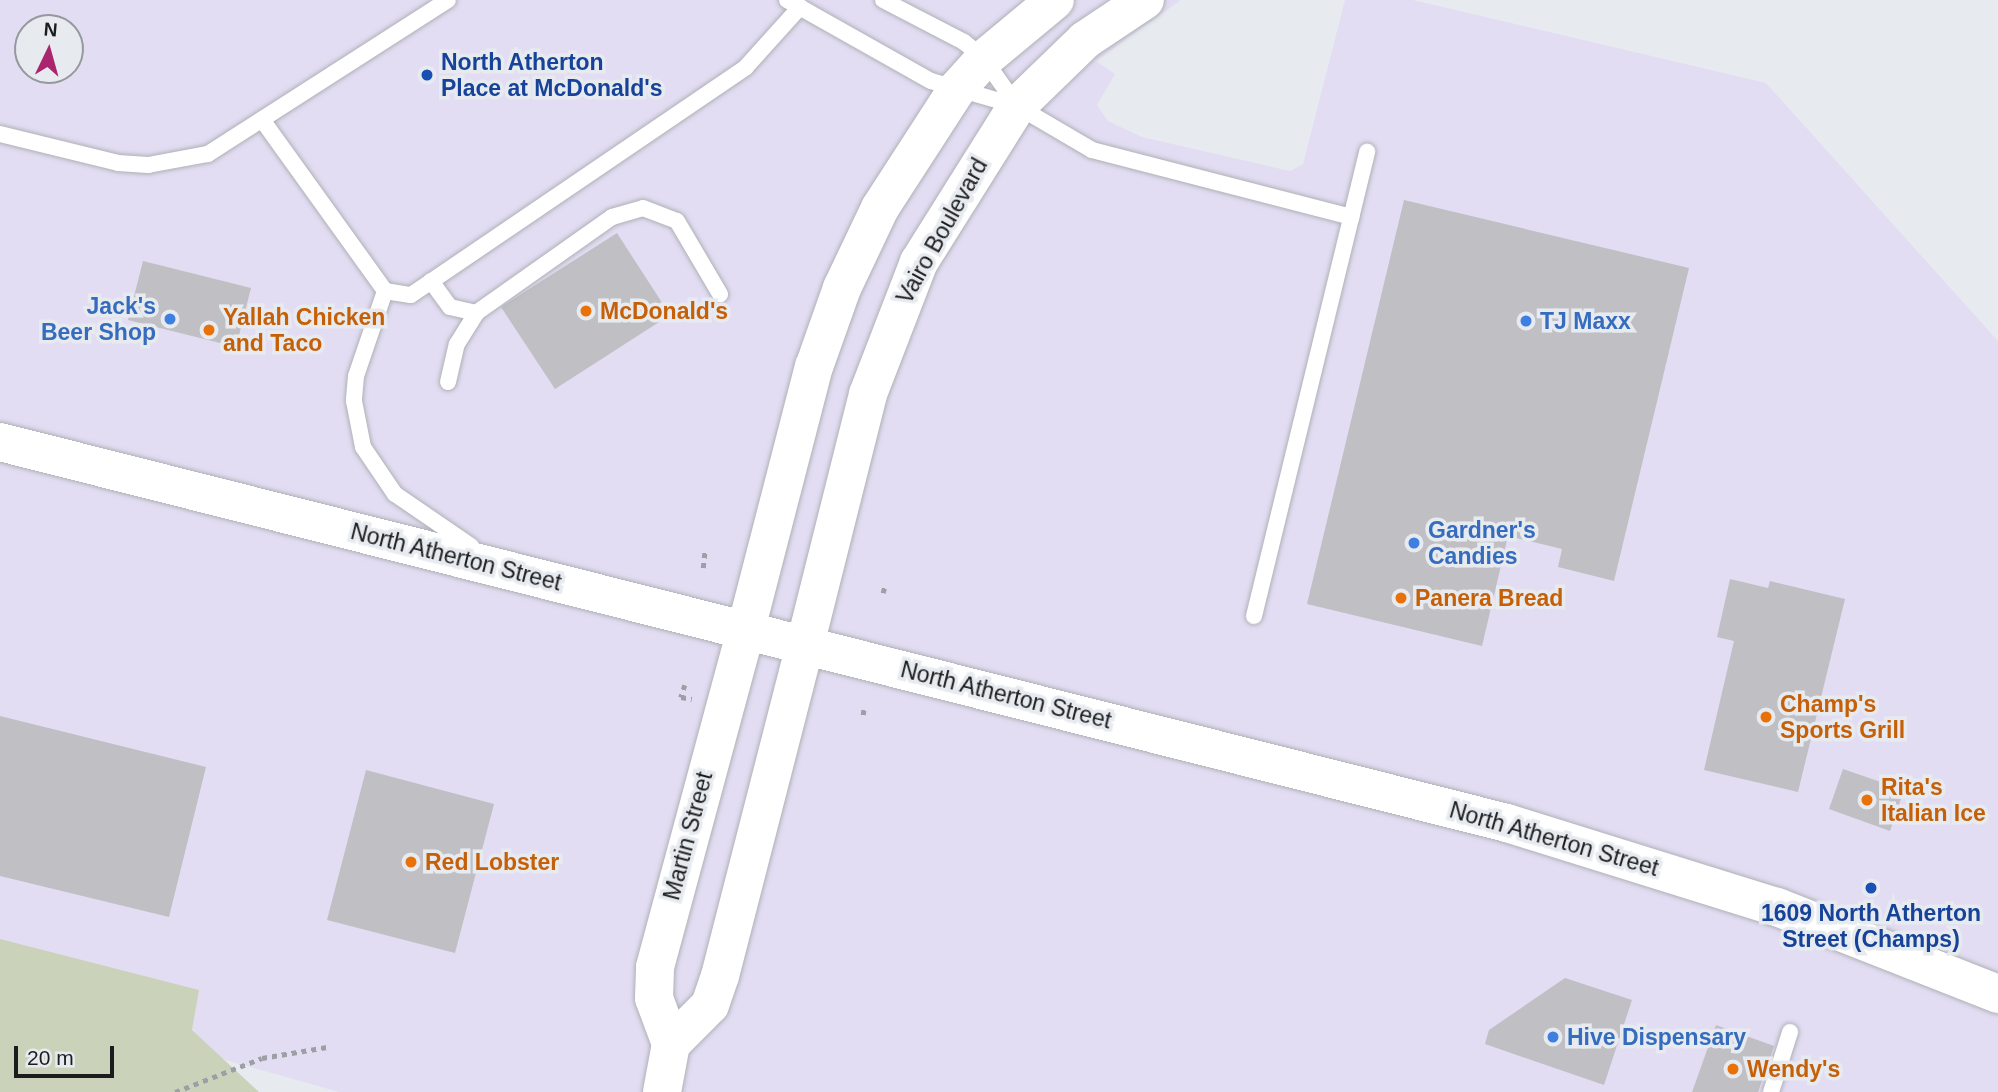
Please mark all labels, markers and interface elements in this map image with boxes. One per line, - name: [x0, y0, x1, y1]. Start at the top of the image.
- north arrow: [14, 14, 84, 84]
- text: N: [43, 19, 58, 41]
- place label: North Atherton Place at McDonald's: [441, 48, 662, 102]
- marker: North Atherton Place at McDonald's: [419, 67, 435, 83]
- street label: Vairo Boulevard: [891, 153, 993, 309]
- place label: Jack's Beer Shop: [41, 292, 156, 346]
- place label: McDonald's: [600, 297, 728, 325]
- place label: Yallah Chicken and Taco: [223, 303, 385, 357]
- marker: McDonald's: [578, 303, 594, 319]
- place label: TJ Maxx: [1540, 307, 1631, 335]
- marker: Jack's Beer Shop: [162, 311, 178, 327]
- marker: TJ Maxx: [1518, 313, 1534, 329]
- marker: Yallah Chicken and Taco: [201, 322, 217, 338]
- place label: Gardner's Candies: [1428, 516, 1536, 570]
- street label: North Atherton Street: [347, 517, 565, 597]
- marker: Gardner's Candies: [1406, 535, 1422, 551]
- place label: Panera Bread: [1415, 584, 1563, 612]
- marker: Panera Bread: [1393, 590, 1409, 606]
- street label: North Atherton Street: [897, 655, 1115, 735]
- place label: Champ's Sports Grill: [1780, 690, 1905, 744]
- marker: Champ's Sports Grill: [1758, 709, 1774, 725]
- street label: Martin Street: [658, 769, 718, 903]
- place label: Rita's Italian Ice: [1881, 773, 1986, 827]
- marker: Rita's Italian Ice: [1859, 792, 1875, 808]
- street label: North Atherton Street: [1446, 796, 1662, 882]
- place label: Red Lobster: [425, 848, 559, 876]
- marker: Red Lobster: [403, 854, 419, 870]
- marker: 1609 North Atherton Street (Champs): [1863, 880, 1879, 896]
- place label: 1609 North Atherton Street (Champs): [1760, 899, 1982, 953]
- place label: Hive Dispensary: [1567, 1023, 1746, 1051]
- marker: Hive Dispensary: [1545, 1029, 1561, 1045]
- scale bar: [18, 1032, 117, 1076]
- text: 20 m: [27, 1046, 74, 1069]
- place label: Wendy's: [1747, 1055, 1840, 1083]
- marker: Wendy's: [1725, 1061, 1741, 1077]

